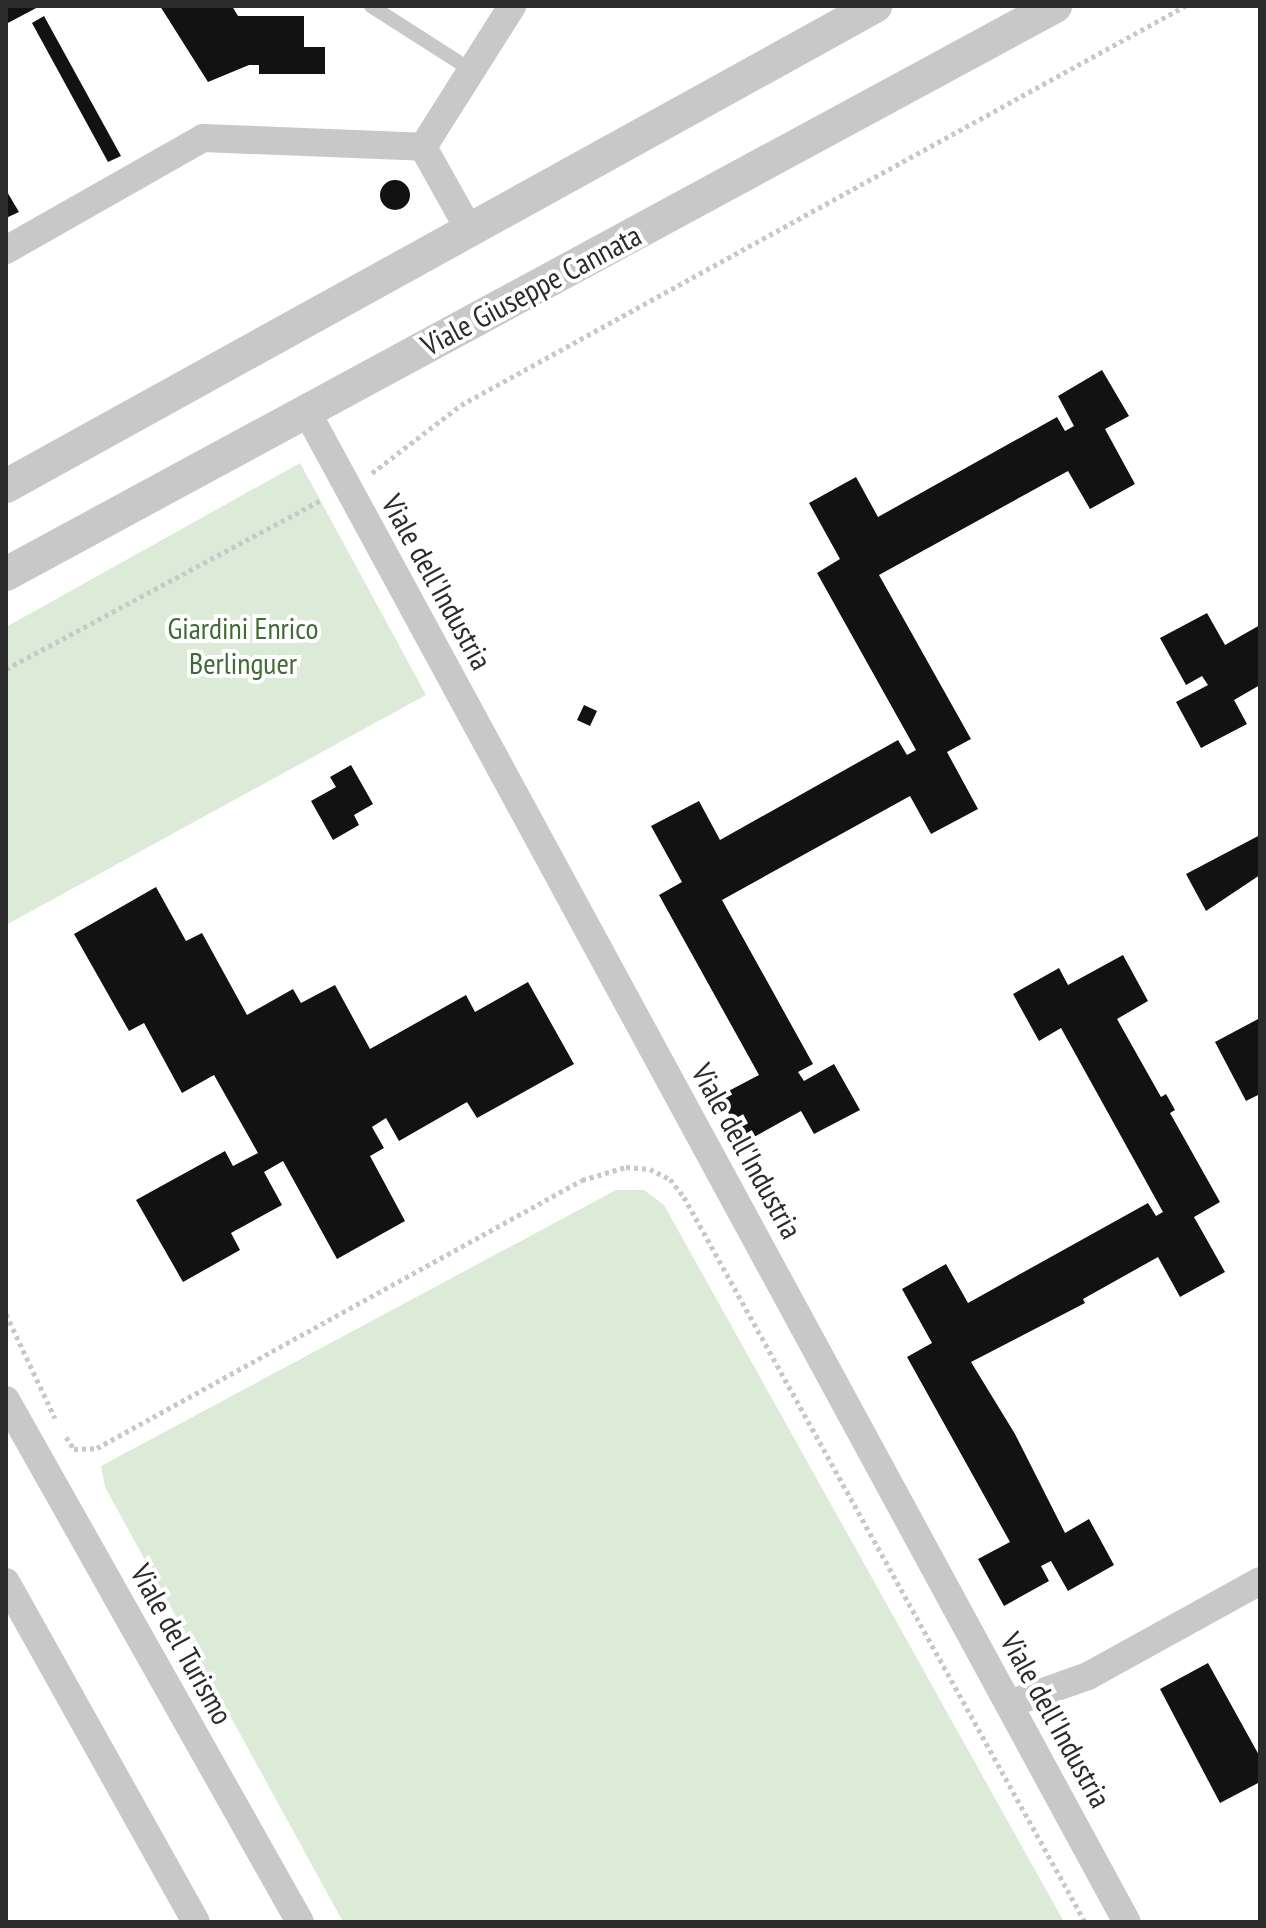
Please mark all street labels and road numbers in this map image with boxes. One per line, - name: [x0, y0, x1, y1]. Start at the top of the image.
- street label: Viale Giuseppe Cannata: [415, 217, 647, 363]
- street label: Viale dell'Industria: [374, 488, 500, 676]
- street label: Viale dell'Industria: [684, 1057, 810, 1245]
- street label: Viale del Turismo: [123, 1557, 241, 1731]
- street label: Viale dell'Industria: [993, 1626, 1119, 1814]

